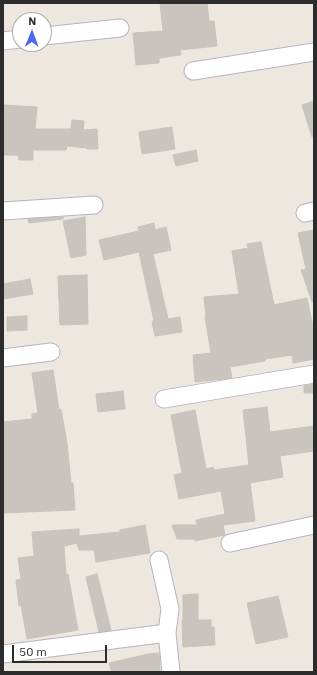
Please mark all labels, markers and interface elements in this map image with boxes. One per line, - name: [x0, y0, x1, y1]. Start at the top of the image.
- north arrow: [12, 12, 52, 52]
- text: N: [28, 14, 36, 28]
- scale bar: [14, 637, 109, 663]
- text: 50 m: [19, 644, 47, 659]

